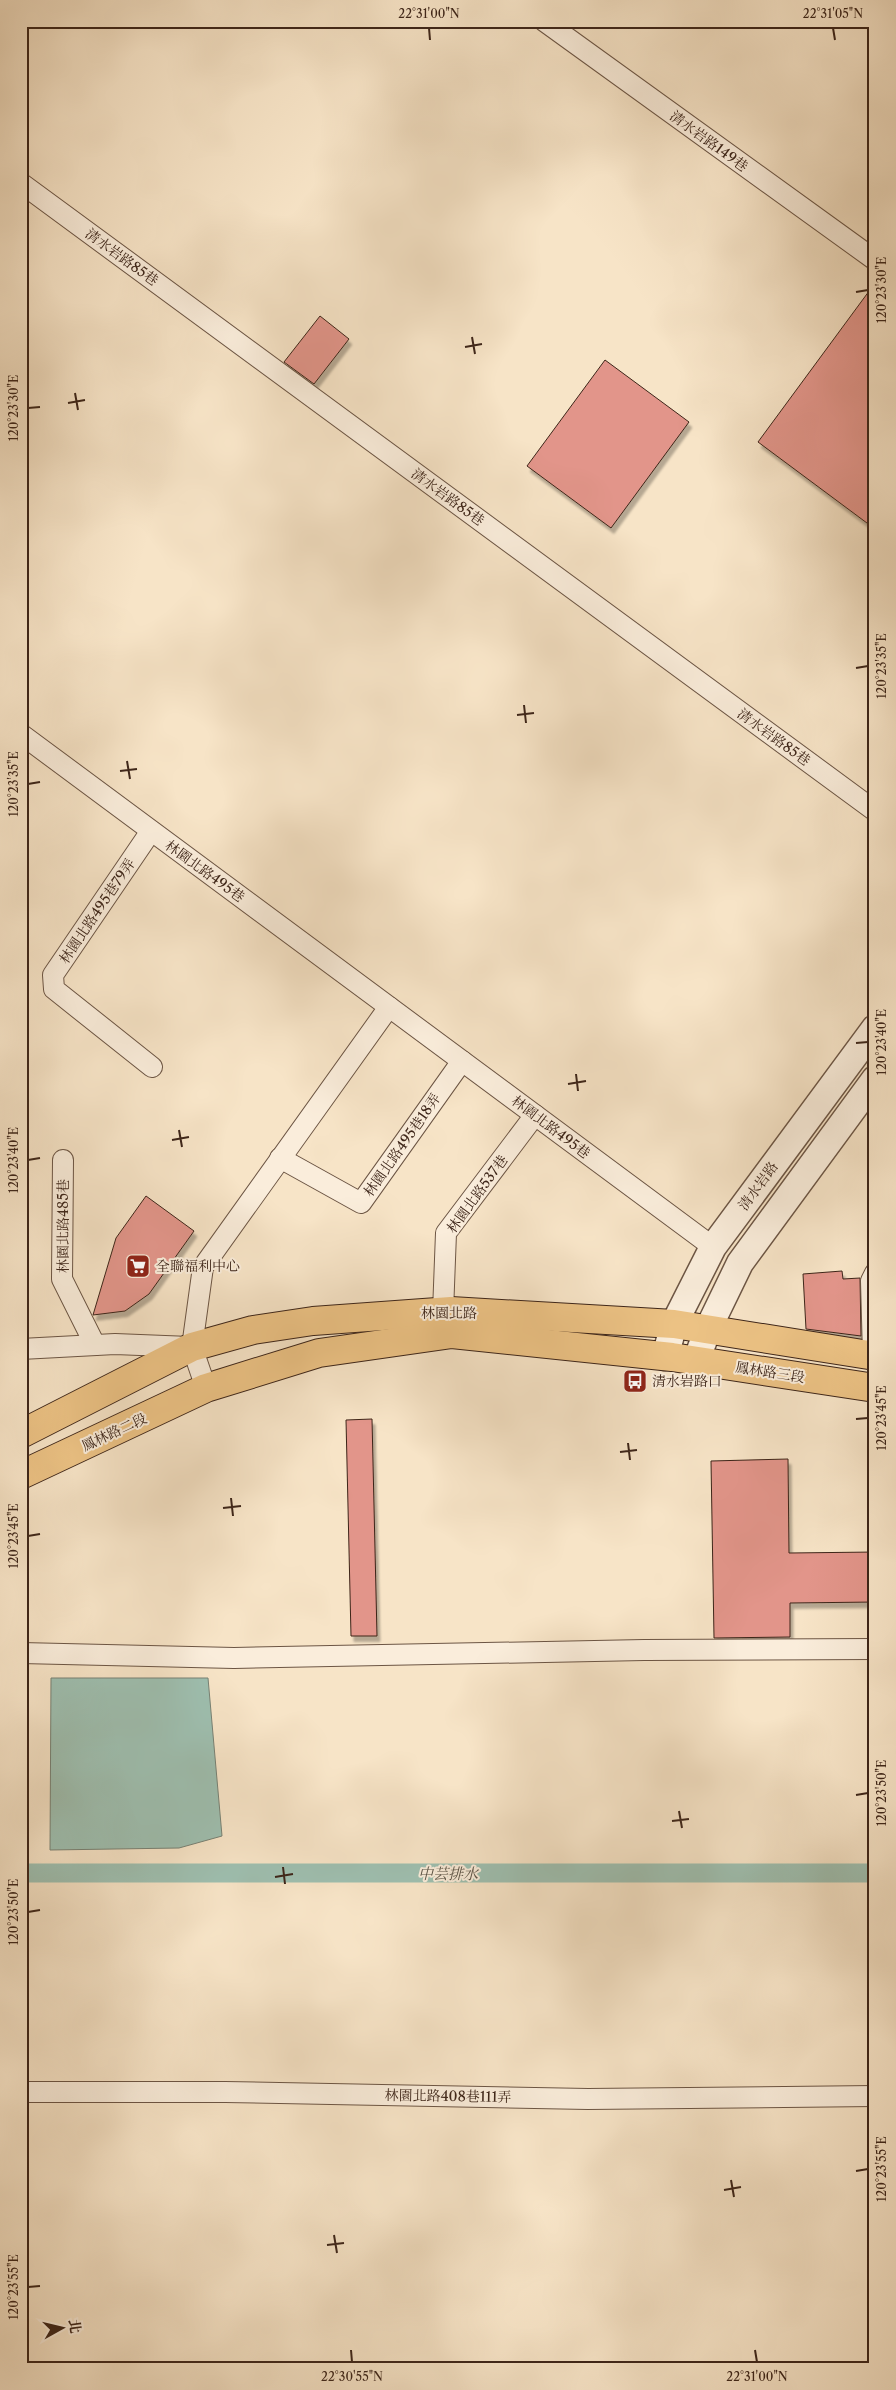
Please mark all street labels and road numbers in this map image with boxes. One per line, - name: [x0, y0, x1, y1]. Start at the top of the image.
- street label: 清水岩路149巷: [666, 107, 752, 175]
- street label: 清水岩路85巷: [82, 224, 162, 290]
- street label: 清水岩路85巷: [408, 464, 488, 530]
- street label: 清水岩路85巷: [734, 704, 814, 770]
- street label: 林園北路495巷: [162, 836, 248, 906]
- street label: 林園北路495巷79弄: [55, 855, 139, 967]
- street label: 林園北路495巷18弄: [360, 1090, 444, 1200]
- street label: 林園北路495巷: [508, 1092, 594, 1162]
- street label: 林園北路537巷: [443, 1151, 511, 1237]
- street label: 清水岩路: [734, 1158, 782, 1214]
- street label: 林園北路485巷: [54, 1179, 72, 1273]
- street label: 林園北路: [421, 1304, 477, 1322]
- street label: 鳳林路三段: [734, 1358, 806, 1386]
- street label: 鳳林路二段: [78, 1409, 150, 1455]
- street label: 林園北路408巷111弄: [384, 2086, 512, 2106]

